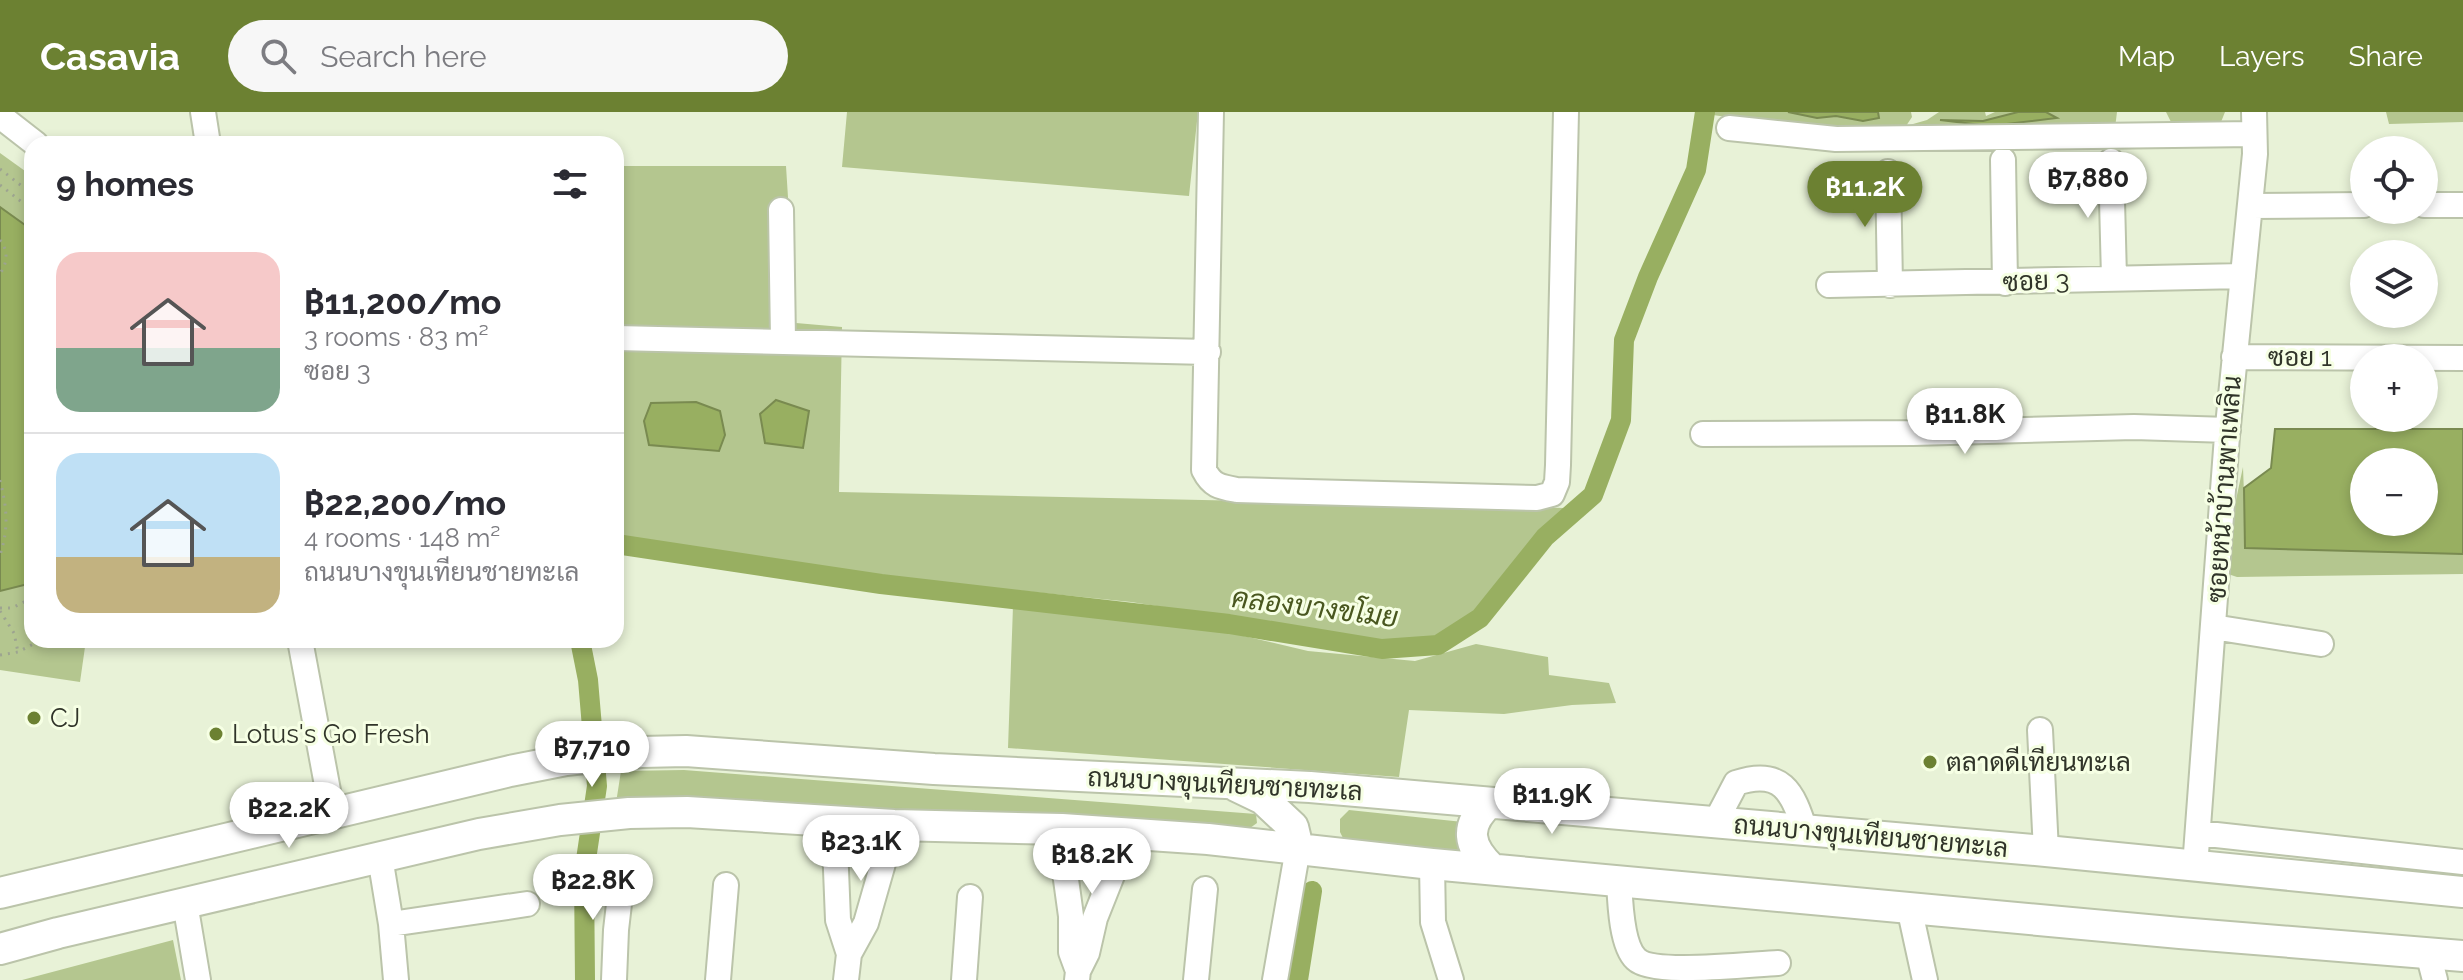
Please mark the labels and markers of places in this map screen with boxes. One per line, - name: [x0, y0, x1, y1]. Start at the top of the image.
- pin: ฿7,880: [2023, 152, 2153, 220]
- pin: ฿11.2K: [1800, 161, 1930, 229]
- pin: ฿11.8K: [1900, 388, 2030, 456]
- place label: CJ: [50, 703, 80, 733]
- marker: CJ: [25, 709, 43, 727]
- place label: Lotus's Go Fresh: [232, 719, 430, 749]
- pin: ฿7,710: [527, 721, 657, 789]
- marker: Lotus's Go Fresh: [207, 725, 225, 743]
- place label: ตลาดดีเทียนทะเล: [1946, 746, 2131, 777]
- marker: ตลาดดีเทียนทะเล: [1921, 753, 1939, 771]
- pin: ฿11.9K: [1487, 768, 1617, 836]
- pin: ฿22.2K: [224, 782, 354, 850]
- pin: ฿23.1K: [796, 815, 926, 883]
- pin: ฿18.2K: [1027, 828, 1157, 896]
- pin: ฿22.8K: [528, 854, 658, 922]

